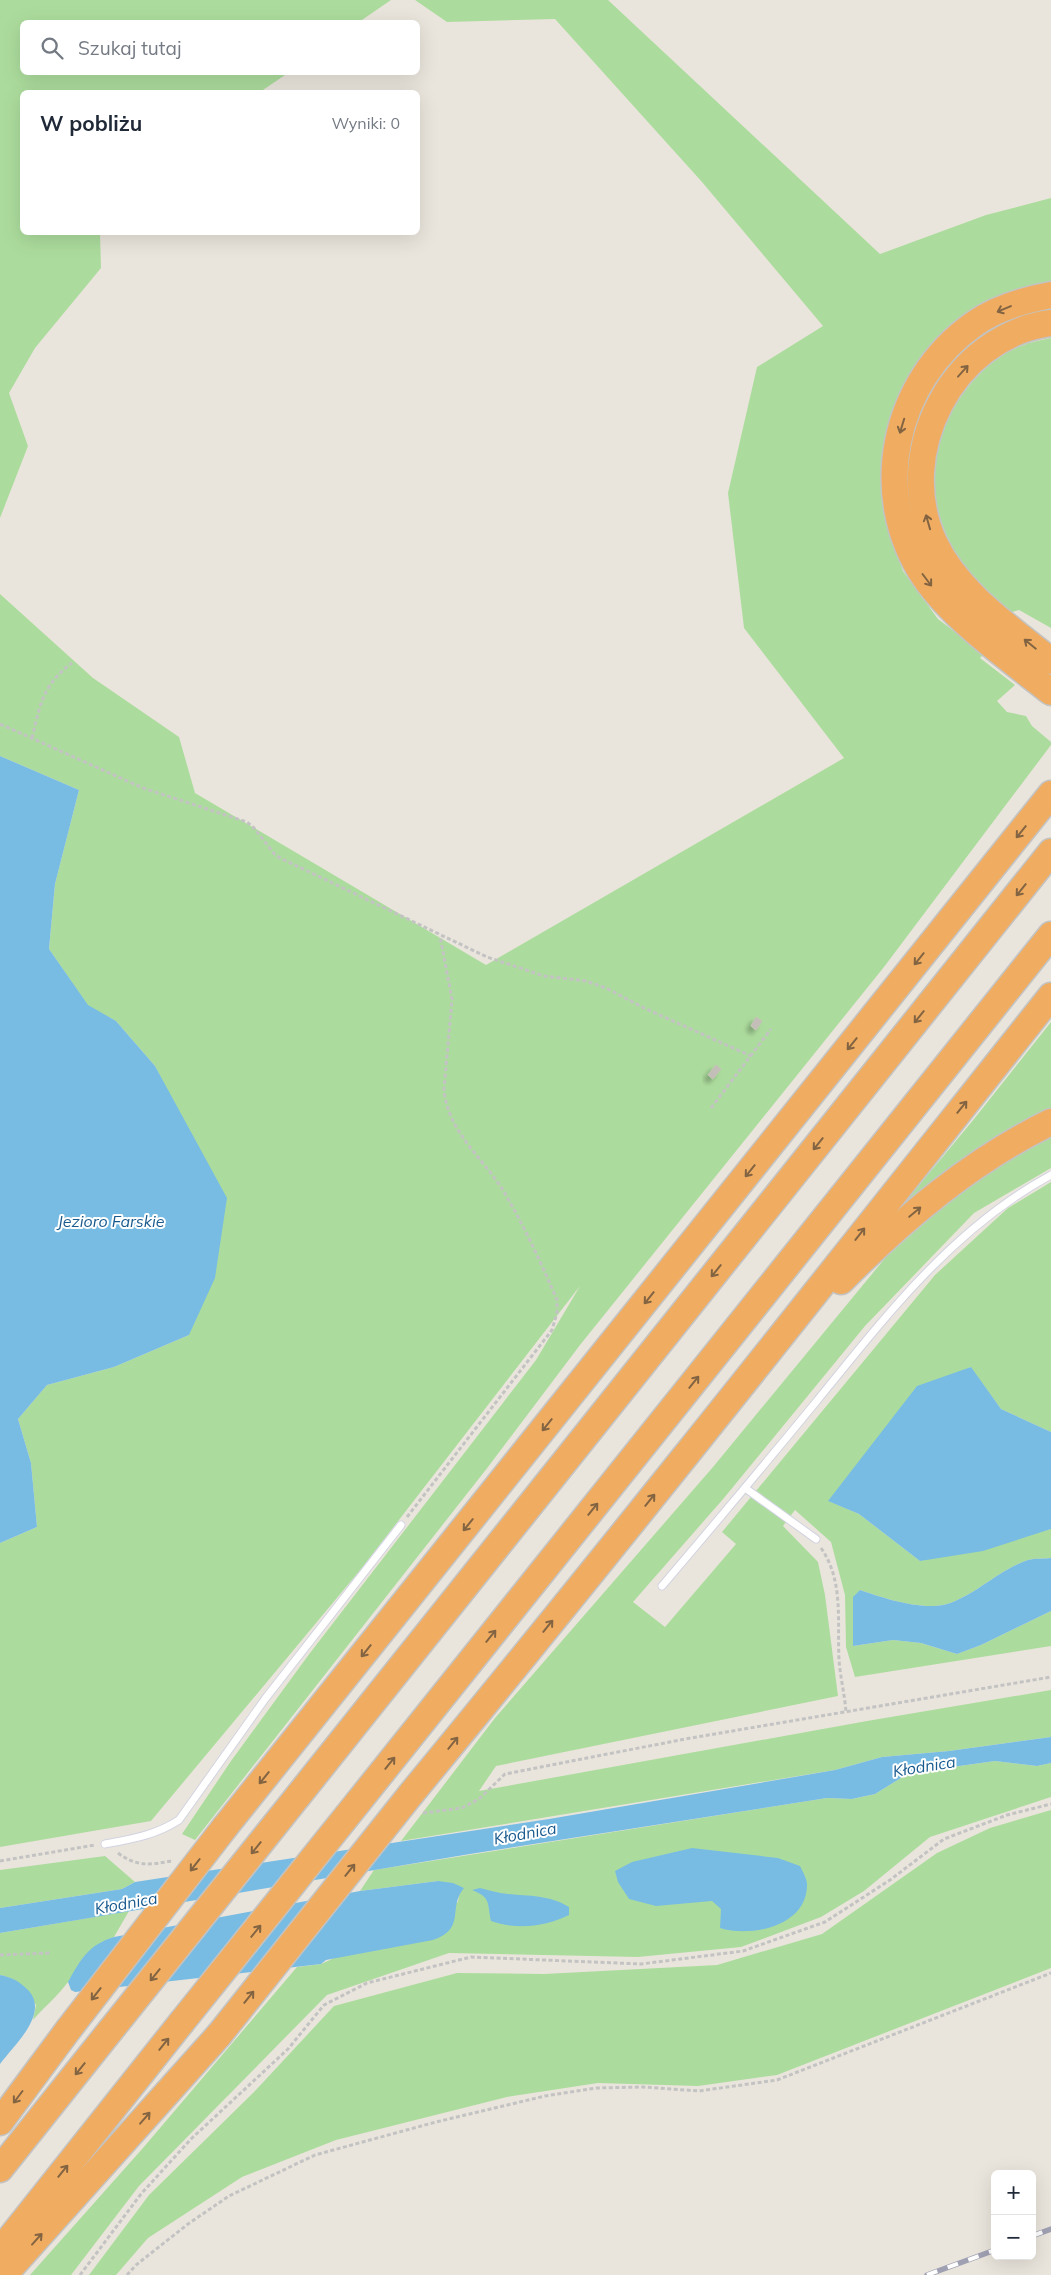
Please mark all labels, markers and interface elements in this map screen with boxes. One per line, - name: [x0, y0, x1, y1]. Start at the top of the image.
- search box: [20, 20, 420, 75]
- icon: search: [38, 34, 66, 62]
- text: Szukaj tutaj: [78, 36, 181, 60]
- text: W pobliżu: [40, 110, 142, 136]
- text: Wyniki: 0: [331, 113, 400, 133]
- one-way arrow: [997, 304, 1012, 314]
- one-way arrow: [957, 364, 969, 377]
- one-way arrow: [896, 418, 906, 434]
- one-way arrow: [922, 514, 932, 530]
- one-way arrow: [922, 573, 933, 586]
- one-way arrow: [1024, 639, 1037, 650]
- one-way arrow: [1015, 825, 1026, 838]
- one-way arrow: [1015, 884, 1026, 897]
- one-way arrow: [914, 952, 925, 965]
- one-way arrow: [914, 1011, 925, 1024]
- one-way arrow: [846, 1037, 857, 1050]
- one-way arrow: [957, 1101, 968, 1114]
- one-way arrow: [812, 1138, 823, 1151]
- one-way arrow: [745, 1164, 756, 1177]
- one-way arrow: [908, 1206, 921, 1218]
- water label: Jezioro Farskie: [56, 1211, 165, 1231]
- one-way arrow: [855, 1227, 866, 1240]
- one-way arrow: [711, 1265, 722, 1278]
- one-way arrow: [643, 1291, 654, 1304]
- one-way arrow: [689, 1375, 699, 1389]
- one-way arrow: [542, 1418, 553, 1431]
- one-way arrow: [644, 1494, 655, 1507]
- one-way arrow: [587, 1503, 598, 1516]
- one-way arrow: [462, 1518, 473, 1531]
- one-way arrow: [542, 1620, 553, 1633]
- one-way arrow: [486, 1630, 497, 1643]
- one-way arrow: [360, 1644, 371, 1657]
- one-way arrow: [448, 1736, 459, 1749]
- water label: Kłodnica: [891, 1751, 957, 1781]
- one-way arrow: [384, 1757, 395, 1770]
- one-way arrow: [259, 1771, 269, 1785]
- water label: Kłodnica: [492, 1818, 558, 1848]
- one-way arrow: [251, 1841, 262, 1854]
- one-way arrow: [190, 1858, 200, 1872]
- one-way arrow: [345, 1864, 356, 1877]
- water label: Kłodnica: [93, 1888, 159, 1918]
- one-way arrow: [250, 1925, 261, 1938]
- one-way arrow: [150, 1968, 161, 1981]
- one-way arrow: [91, 1987, 101, 2001]
- one-way arrow: [243, 1991, 254, 2004]
- one-way arrow: [159, 2038, 170, 2051]
- one-way arrow: [74, 2062, 85, 2075]
- one-way arrow: [13, 2090, 23, 2104]
- one-way arrow: [140, 2112, 151, 2125]
- one-way arrow: [58, 2165, 69, 2178]
- map controls: [991, 2170, 1036, 2260]
- button: +: [991, 2170, 1036, 2215]
- button: −: [991, 2215, 1036, 2260]
- one-way arrow: [31, 2233, 43, 2246]

